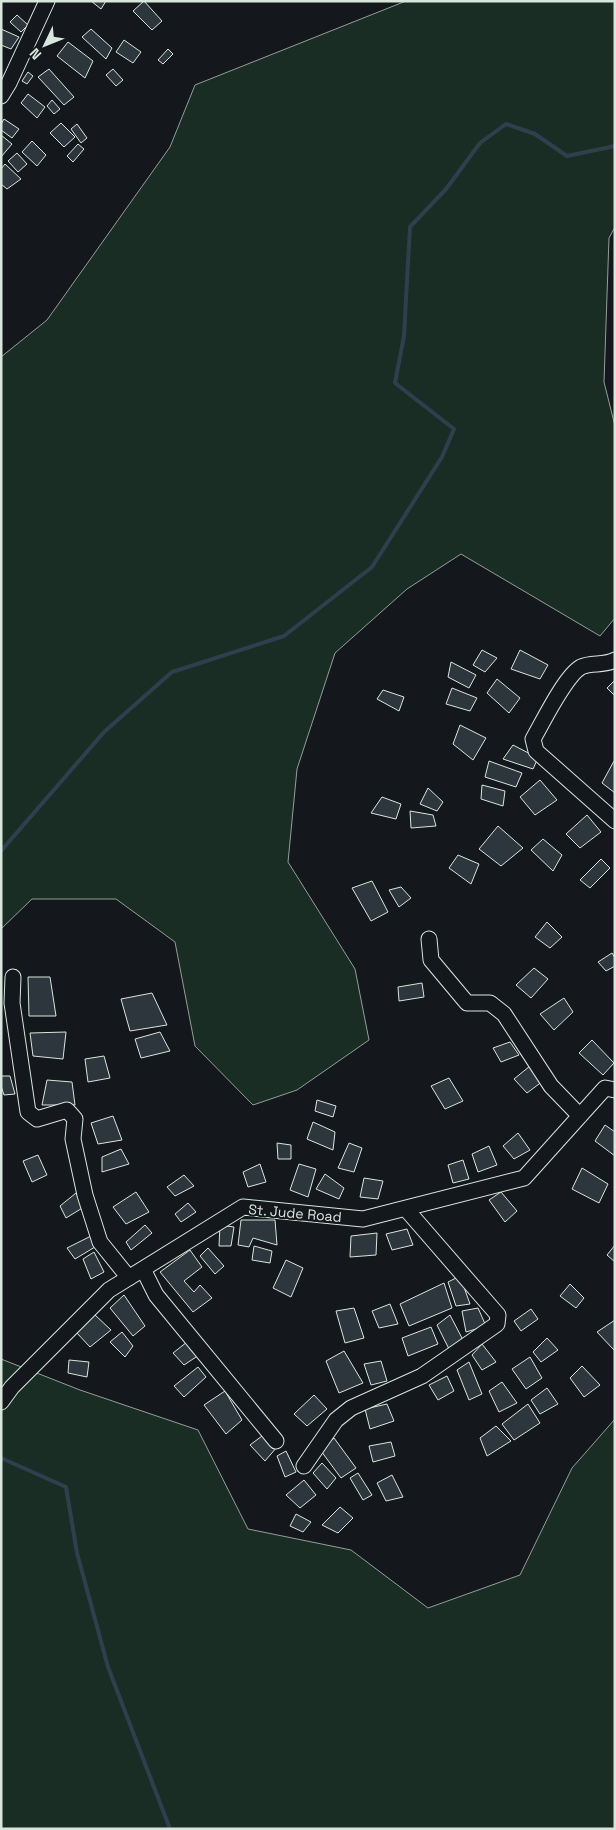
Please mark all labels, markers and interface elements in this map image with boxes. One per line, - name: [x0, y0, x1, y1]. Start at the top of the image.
- north arrow: [20, 20, 70, 70]
- text: N: [26, 44, 45, 63]
- street label: St. Jude Road: [248, 1200, 342, 1226]

